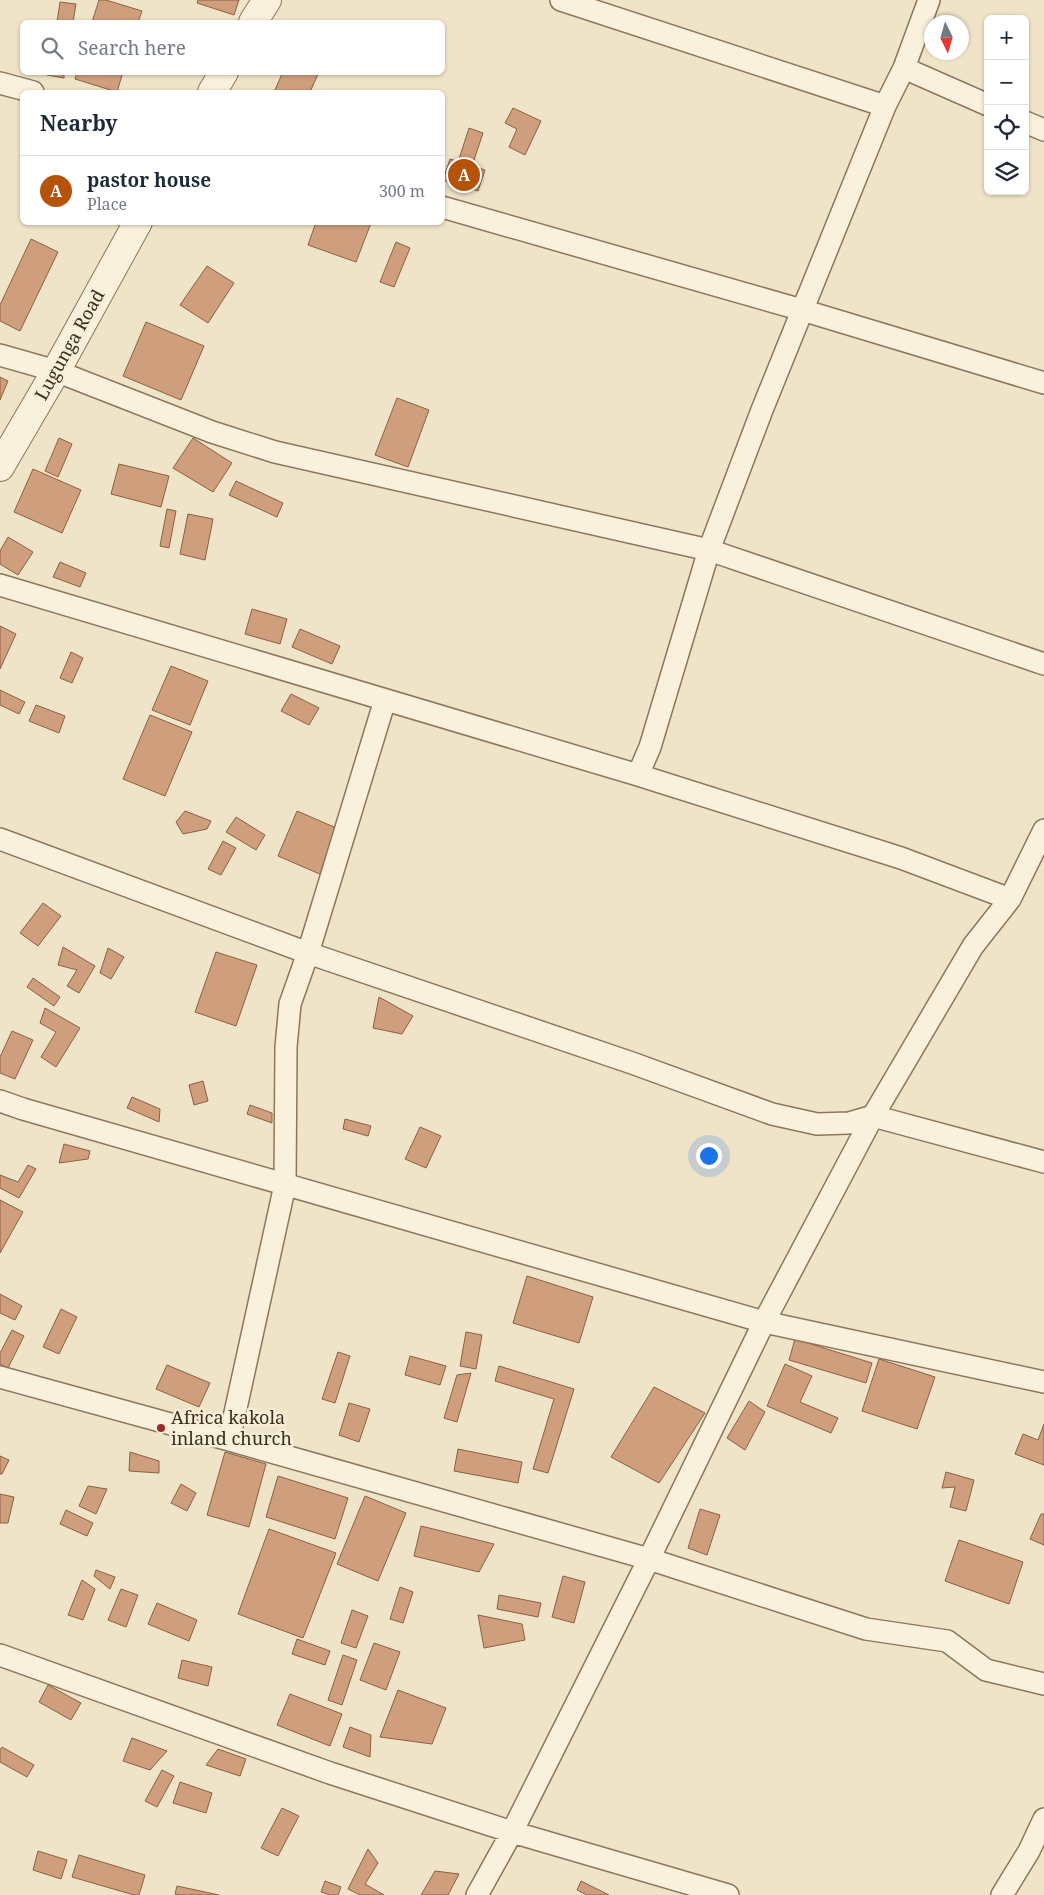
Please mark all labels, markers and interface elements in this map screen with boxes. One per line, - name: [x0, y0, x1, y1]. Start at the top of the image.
- north arrow: [924, 15, 969, 60]
- map controls: [984, 15, 1029, 195]
- button: +: [984, 15, 1029, 60]
- search box: [20, 20, 445, 75]
- icon: search: [38, 34, 66, 62]
- text: Search here: [78, 35, 186, 61]
- button: −: [984, 60, 1029, 105]
- button: locate: [984, 105, 1029, 150]
- text: Nearby: [40, 109, 118, 137]
- button: layers: [984, 150, 1029, 195]
- pin: A: [448, 156, 480, 194]
- text: pastor house: [87, 167, 211, 193]
- text: A: [50, 180, 62, 202]
- text: 300 m: [379, 180, 425, 202]
- text: Place: [87, 193, 127, 215]
- street label: Lugunga Road: [29, 285, 109, 404]
- your location: [696, 1143, 722, 1169]
- place label: Africa kakola inland church: [171, 1405, 292, 1450]
- marker: Africa kakola inland church: [155, 1422, 167, 1434]

